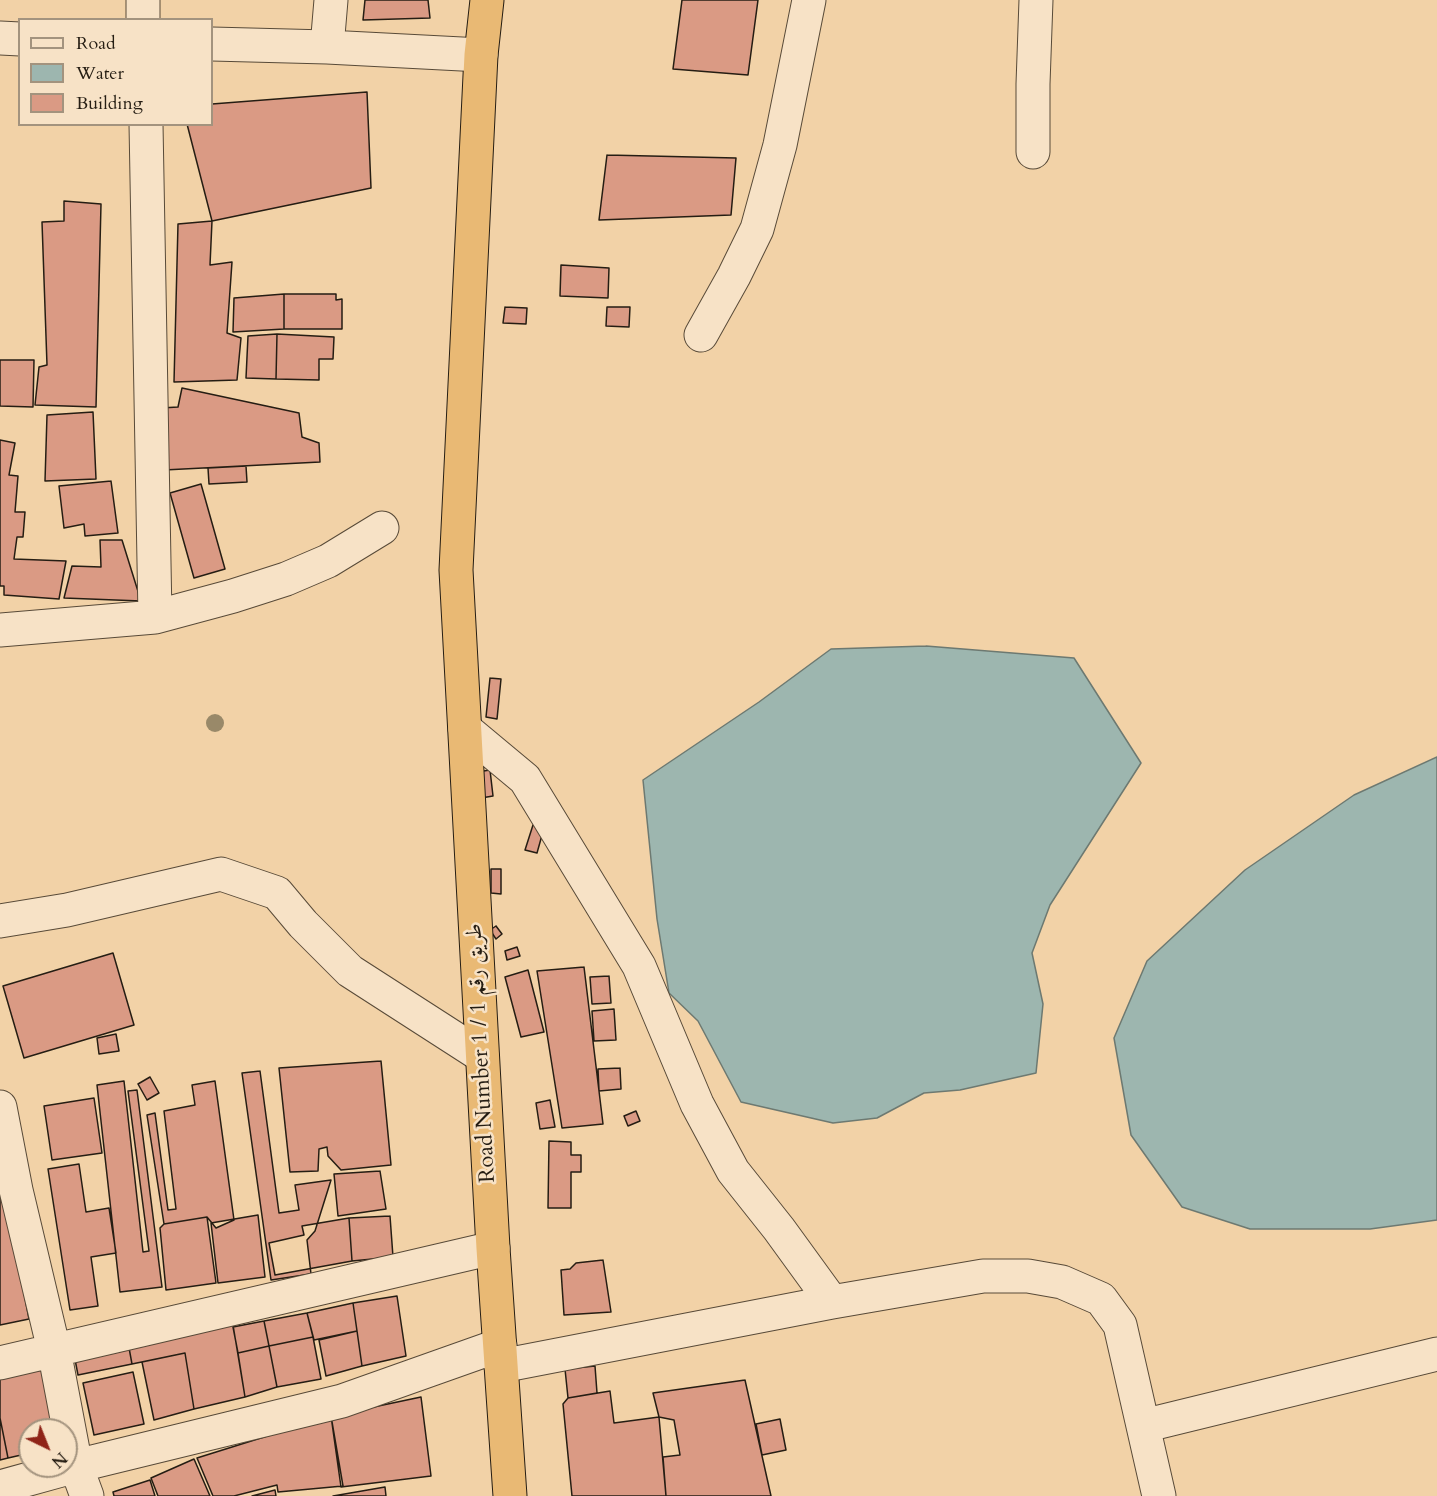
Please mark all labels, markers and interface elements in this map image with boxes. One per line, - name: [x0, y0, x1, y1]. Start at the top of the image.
- legend: [18, 18, 213, 126]
- text: Road: [76, 31, 116, 56]
- text: Water: [76, 61, 124, 86]
- text: Building: [76, 91, 143, 116]
- street label: Road Number 1 / طريق رقم 1: [462, 923, 502, 1183]
- north arrow: [18, 1418, 78, 1478]
- text: N: [46, 1447, 71, 1472]

